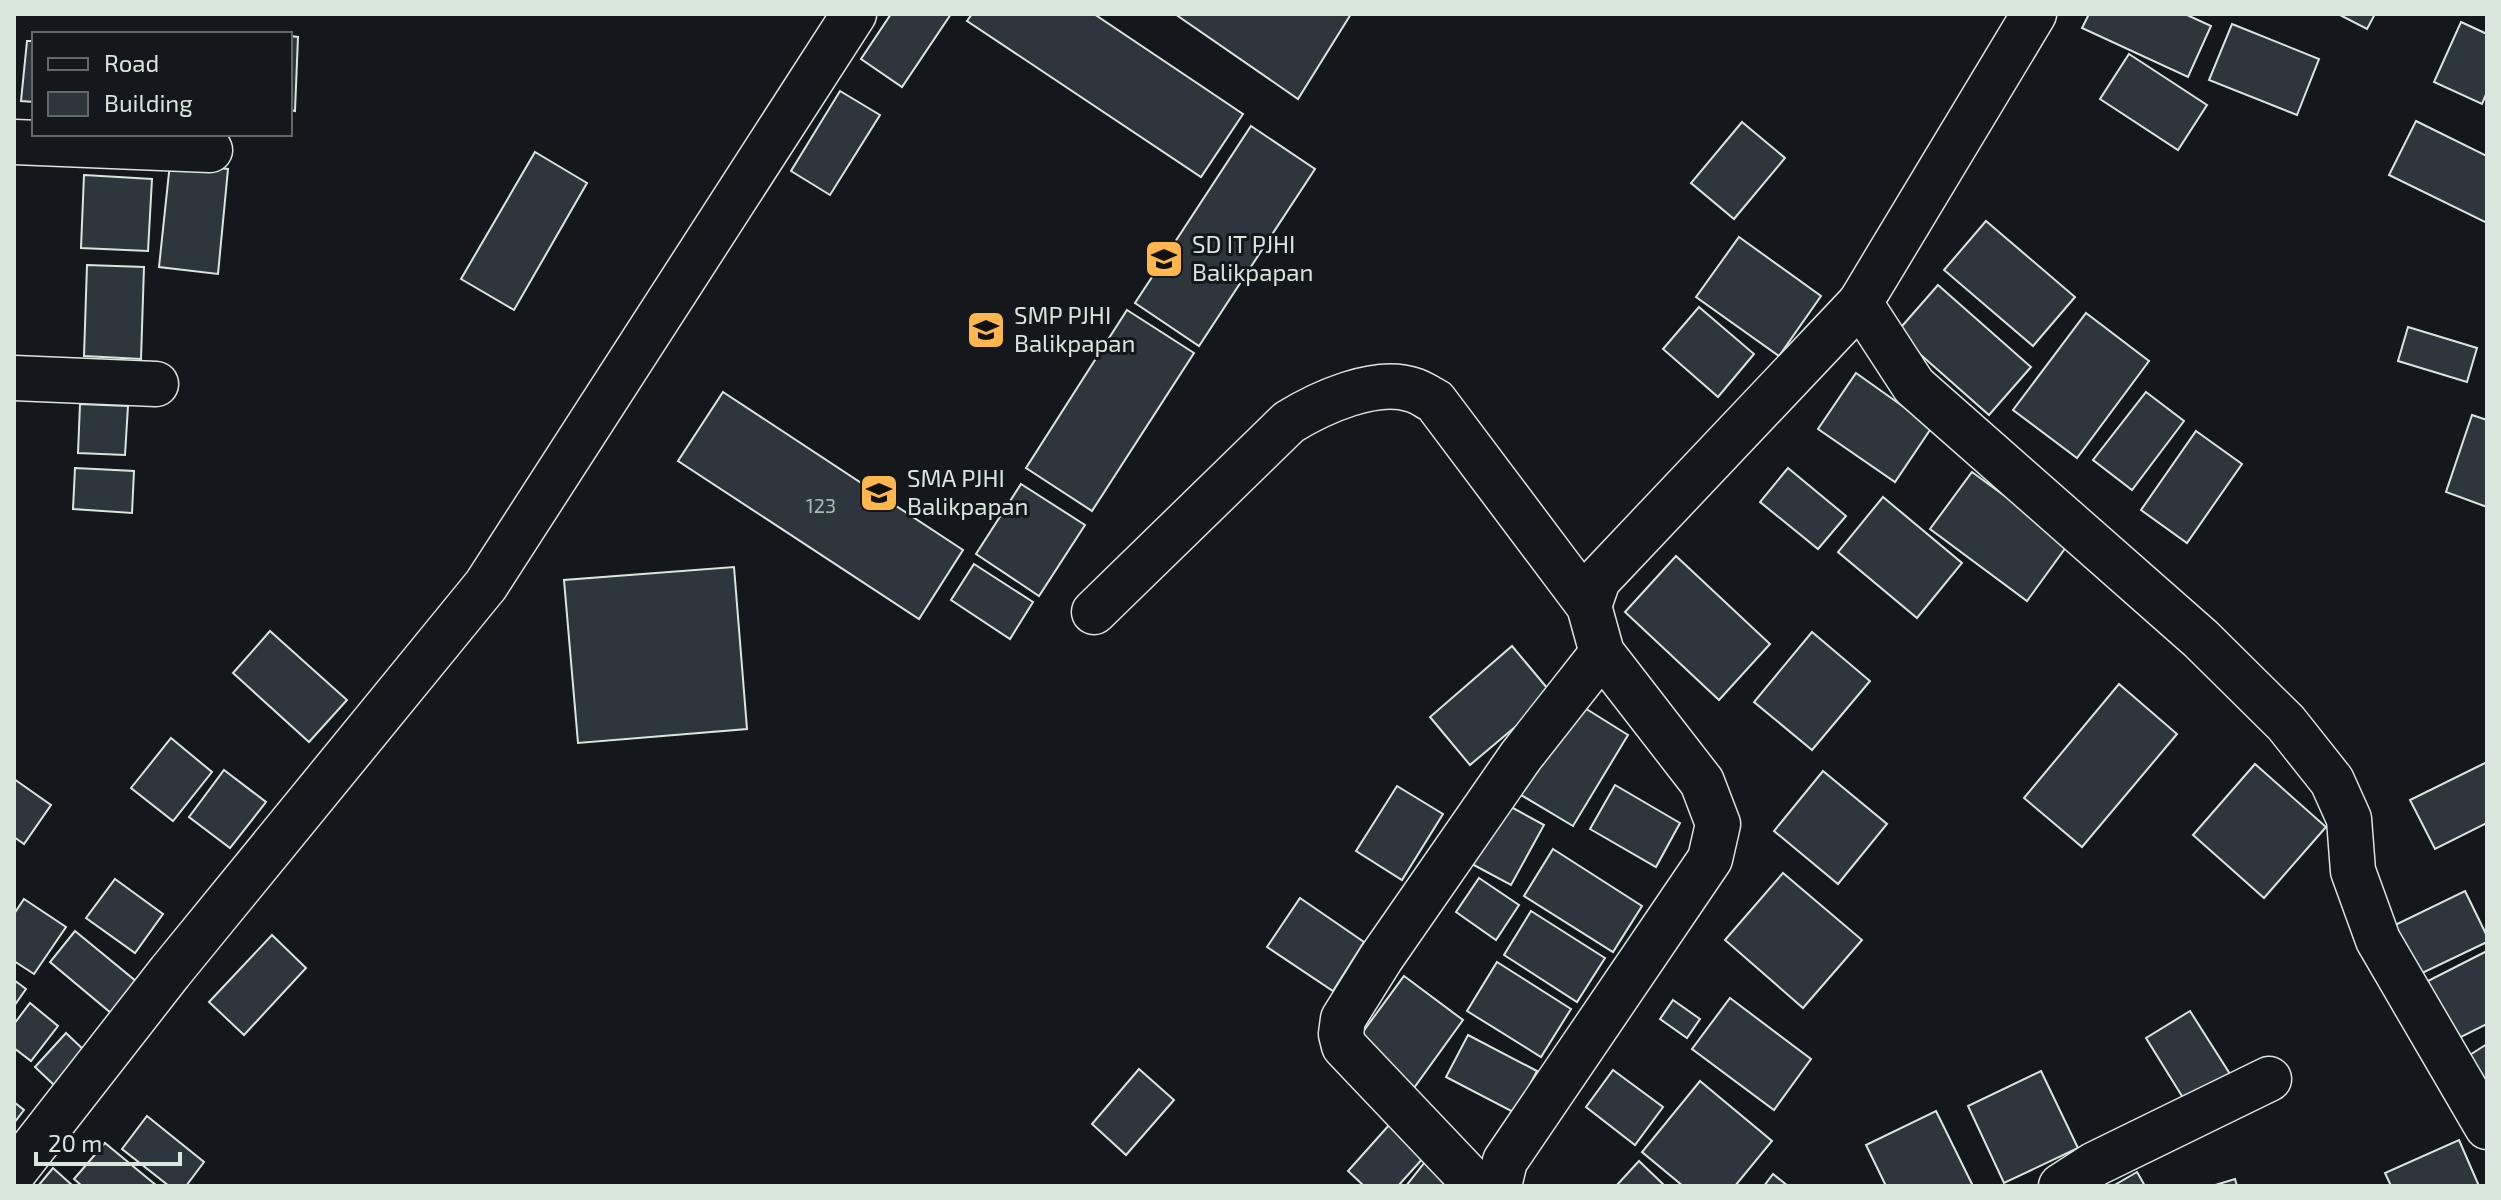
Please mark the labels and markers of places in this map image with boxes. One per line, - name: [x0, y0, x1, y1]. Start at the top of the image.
- place label: SD IT PJHI Balikpapan: [1192, 229, 1314, 286]
- school or university icon: SD IT PJHI Balikpapan: [1143, 238, 1185, 280]
- place label: SMP PJHI Balikpapan: [1014, 300, 1136, 357]
- school or university icon: SMP PJHI Balikpapan: [965, 309, 1007, 351]
- place label: SMA PJHI Balikpapan: [907, 463, 1029, 520]
- school or university icon: SMA PJHI Balikpapan: [858, 472, 900, 514]

